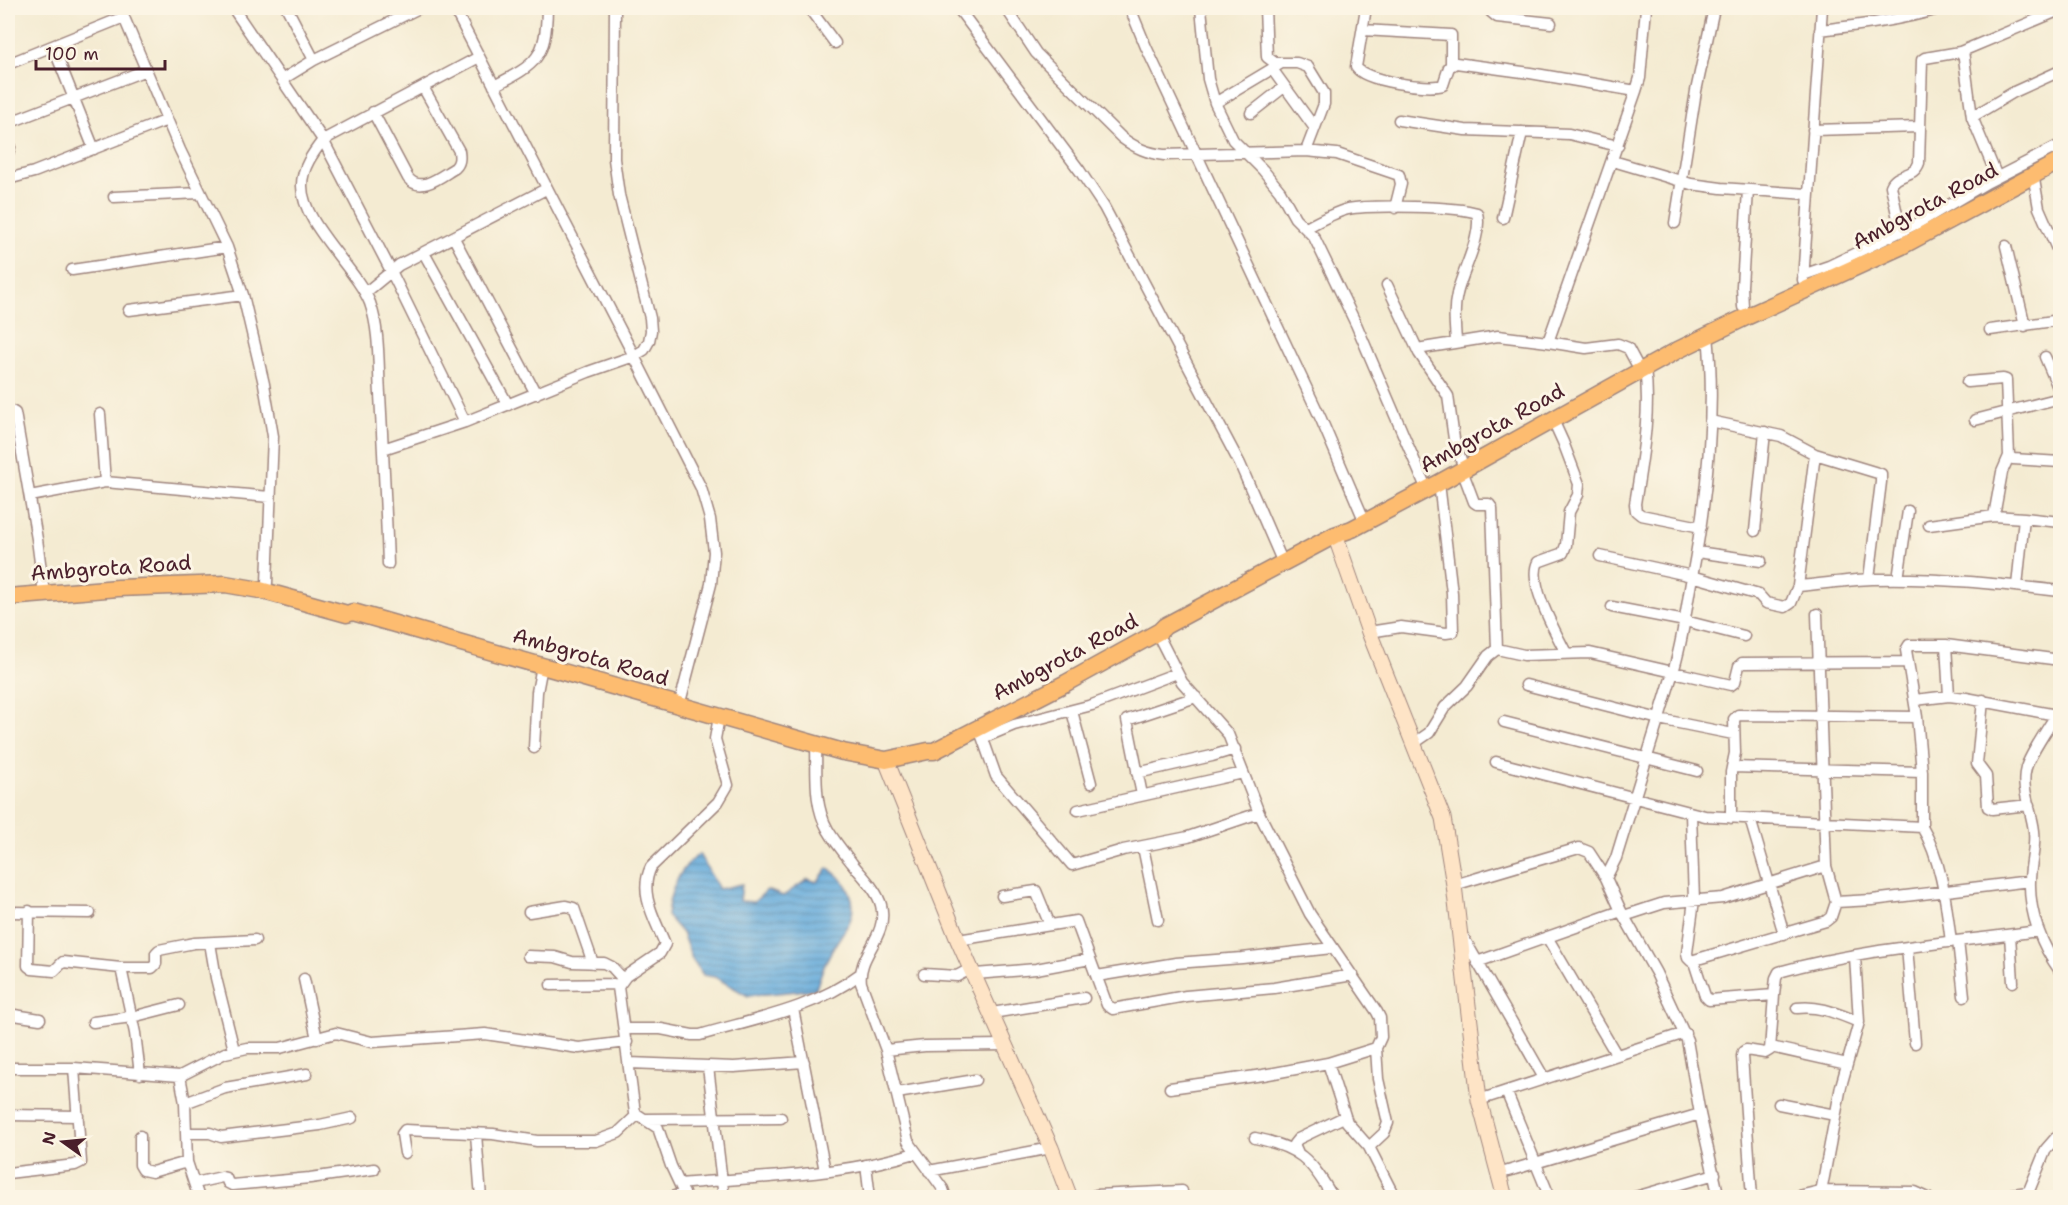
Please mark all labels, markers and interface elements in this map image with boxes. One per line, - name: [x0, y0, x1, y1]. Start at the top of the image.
- scale bar: [36, 33, 165, 71]
- text: 100 m: [45, 42, 99, 66]
- street label: Ambgrota Road: [1847, 156, 2003, 256]
- street label: Ambgrota Road: [1415, 377, 1569, 479]
- street label: Ambgrota Road: [30, 548, 192, 588]
- street label: Ambgrota Road: [987, 607, 1143, 707]
- street label: Ambgrota Road: [510, 621, 672, 693]
- north arrow: [33, 1112, 93, 1172]
- text: N: [37, 1129, 61, 1147]

